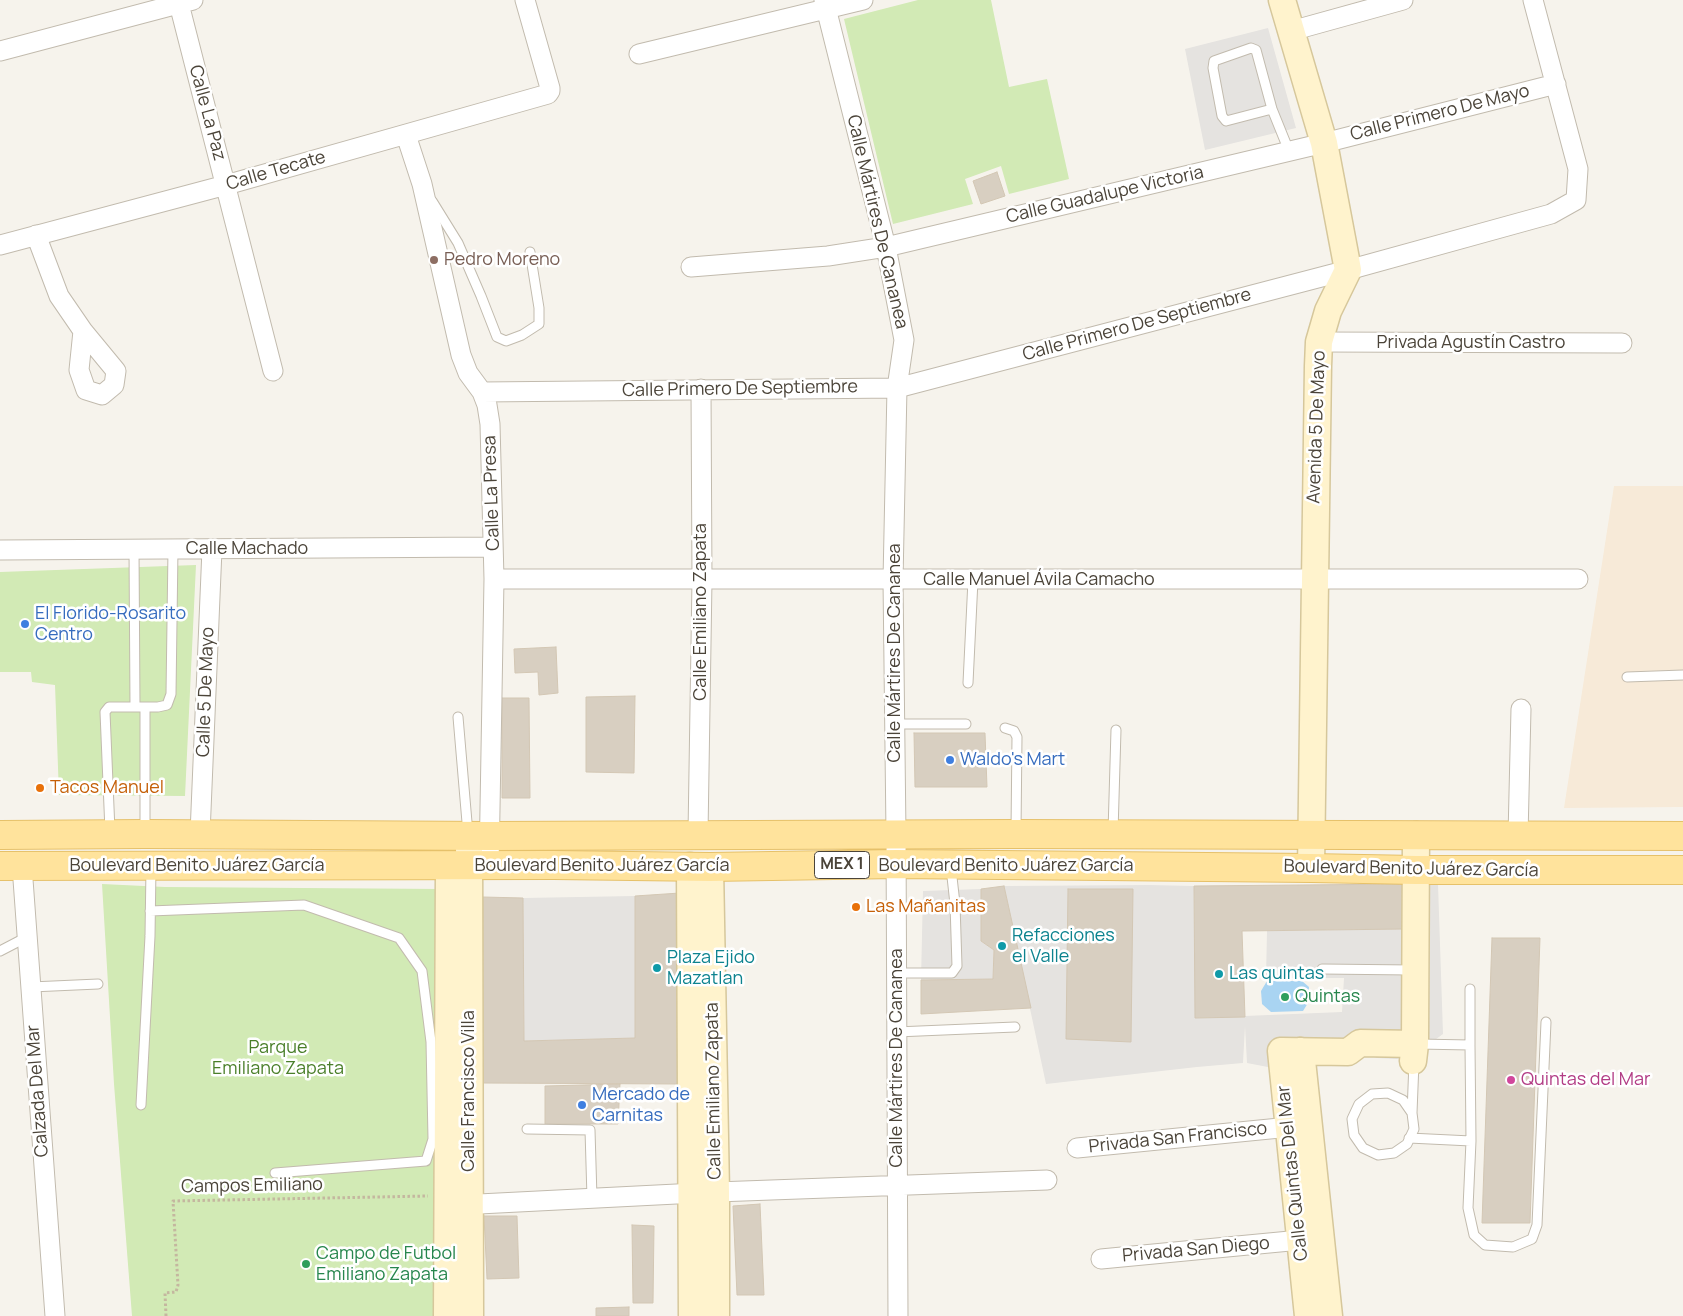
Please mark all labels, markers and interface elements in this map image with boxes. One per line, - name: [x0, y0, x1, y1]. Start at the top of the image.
- street label: Calle La Paz: [184, 63, 230, 163]
- street label: Calle Primero De Mayo: [1348, 80, 1532, 146]
- street label: Calle Mártires De Cananea: [842, 113, 912, 331]
- street label: Calle Tecate: [224, 146, 328, 196]
- street label: Calle Guadalupe Victoria: [1004, 162, 1206, 228]
- place label: Pedro Moreno: [444, 249, 560, 271]
- marker: Pedro Moreno: [428, 254, 440, 266]
- street label: Calle Primero De Septiembre: [1020, 284, 1254, 366]
- street label: Privada Agustín Castro: [1377, 332, 1565, 354]
- street label: Avenida 5 De Mayo: [1304, 350, 1330, 504]
- street label: Calle Primero De Septiembre: [622, 376, 858, 402]
- street label: Calle La Presa: [479, 435, 505, 551]
- street label: Calle Emiliano Zapata: [690, 523, 712, 701]
- street label: Calle Machado: [186, 538, 308, 560]
- street label: Calle Mártires De Cananea: [884, 543, 906, 763]
- street label: Calle Manuel Ávila Camacho: [923, 569, 1155, 591]
- place label: El Florido-Rosarito Centro: [35, 603, 186, 646]
- marker: El Florido-Rosarito Centro: [19, 618, 31, 630]
- street label: Calle 5 De Mayo: [193, 627, 219, 757]
- place label: Waldo's Mart: [960, 749, 1065, 771]
- marker: Waldo's Mart: [944, 754, 956, 766]
- place label: Tacos Manuel: [50, 777, 164, 799]
- marker: Tacos Manuel: [34, 782, 46, 794]
- road number: MEX 1: [814, 852, 870, 878]
- street label: Boulevard Benito Juárez García: [69, 855, 325, 877]
- street label: Boulevard Benito Juárez García: [474, 855, 730, 877]
- street label: Boulevard Benito Juárez García: [878, 855, 1134, 877]
- street label: Boulevard Benito Juárez García: [1283, 856, 1539, 882]
- place label: Las Mañanitas: [866, 896, 986, 918]
- marker: Las Mañanitas: [850, 901, 862, 913]
- place label: Refacciones el Valle: [1012, 925, 1115, 968]
- marker: Refacciones el Valle: [996, 940, 1008, 952]
- place label: Plaza Ejido Mazatlan: [667, 947, 755, 990]
- street label: Calle Mártires De Cananea: [886, 948, 908, 1168]
- marker: Plaza Ejido Mazatlan: [651, 962, 663, 974]
- place label: Las quintas: [1229, 963, 1324, 985]
- marker: Las quintas: [1213, 968, 1225, 980]
- place label: Quintas: [1295, 986, 1360, 1008]
- marker: Quintas: [1279, 991, 1291, 1003]
- street label: Calle Emiliano Zapata: [702, 1002, 726, 1180]
- street label: Calle Francisco Villa: [458, 1010, 480, 1172]
- street label: Calzada Del Mar: [23, 1024, 53, 1158]
- park label: Parque Emiliano Zapata: [212, 1037, 344, 1080]
- place label: Quintas del Mar: [1521, 1069, 1650, 1091]
- marker: Quintas del Mar: [1505, 1074, 1517, 1086]
- place label: Mercado de Carnitas: [592, 1084, 690, 1126]
- street label: Calle Quintas Del Mar: [1273, 1084, 1313, 1262]
- marker: Mercado de Carnitas: [576, 1099, 588, 1111]
- street label: Privada San Francisco: [1088, 1118, 1268, 1158]
- street label: Campos Emiliano: [181, 1174, 323, 1198]
- street label: Privada San Diego: [1121, 1233, 1271, 1267]
- place label: Campo de Futbol Emiliano Zapata: [316, 1243, 456, 1286]
- marker: Campo de Futbol Emiliano Zapata: [300, 1258, 312, 1270]

